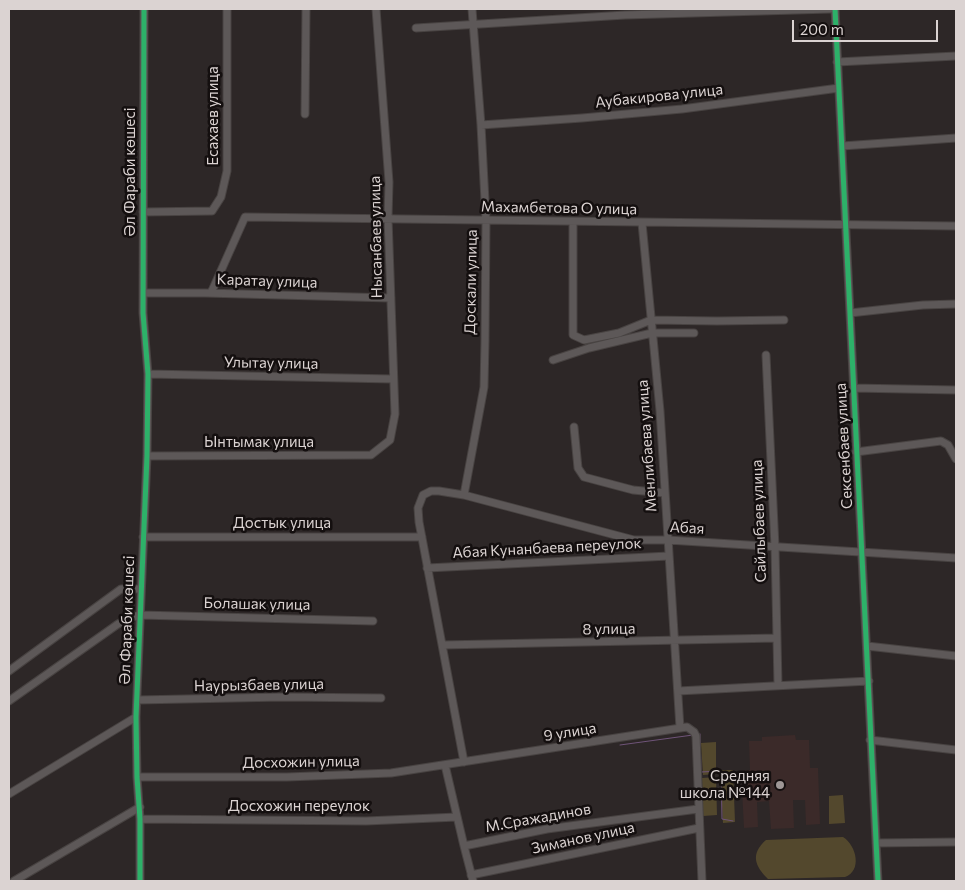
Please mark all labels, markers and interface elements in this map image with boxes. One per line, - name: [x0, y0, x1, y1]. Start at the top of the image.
- scale bar: [795, 10, 941, 42]
- text: 200 m: [800, 20, 844, 38]
- street label: Есахаев улица: [204, 66, 222, 166]
- street label: Аубакирова улица: [594, 80, 724, 112]
- street label: Әл Фараби көшесі: [121, 107, 139, 237]
- street label: Нысанбаев улица: [366, 176, 386, 298]
- street label: Махамбетова О улица: [481, 198, 637, 218]
- street label: Доскали улица: [461, 229, 481, 335]
- street label: Каратау улица: [216, 270, 318, 292]
- street label: Улытау улица: [224, 353, 318, 373]
- street label: Менлибаева улица: [633, 379, 661, 513]
- street label: Сексенбаев улица: [832, 382, 856, 510]
- street label: Ынтымак улица: [204, 433, 314, 451]
- street label: Сайлыбаев улица: [748, 459, 770, 583]
- street label: Достык улица: [233, 514, 331, 532]
- street label: Абая: [669, 518, 705, 538]
- street label: Абая Кунанбаева переулок: [452, 534, 642, 562]
- street label: Әл Фараби көшесі: [116, 555, 138, 685]
- street label: Болашак улица: [203, 594, 311, 614]
- street label: 8 улица: [582, 620, 636, 638]
- street label: Наурызбаев улица: [194, 675, 324, 695]
- street label: 9 улица: [542, 719, 598, 745]
- street label: Досхожин улица: [242, 752, 360, 772]
- place label: Средняя школа №144: [680, 767, 770, 802]
- marker: Средняя школа №144: [774, 779, 786, 791]
- street label: Досхожин переулок: [228, 797, 370, 815]
- street label: М.Сражадинов: [484, 800, 592, 836]
- street label: Зиманов улица: [530, 818, 636, 858]

